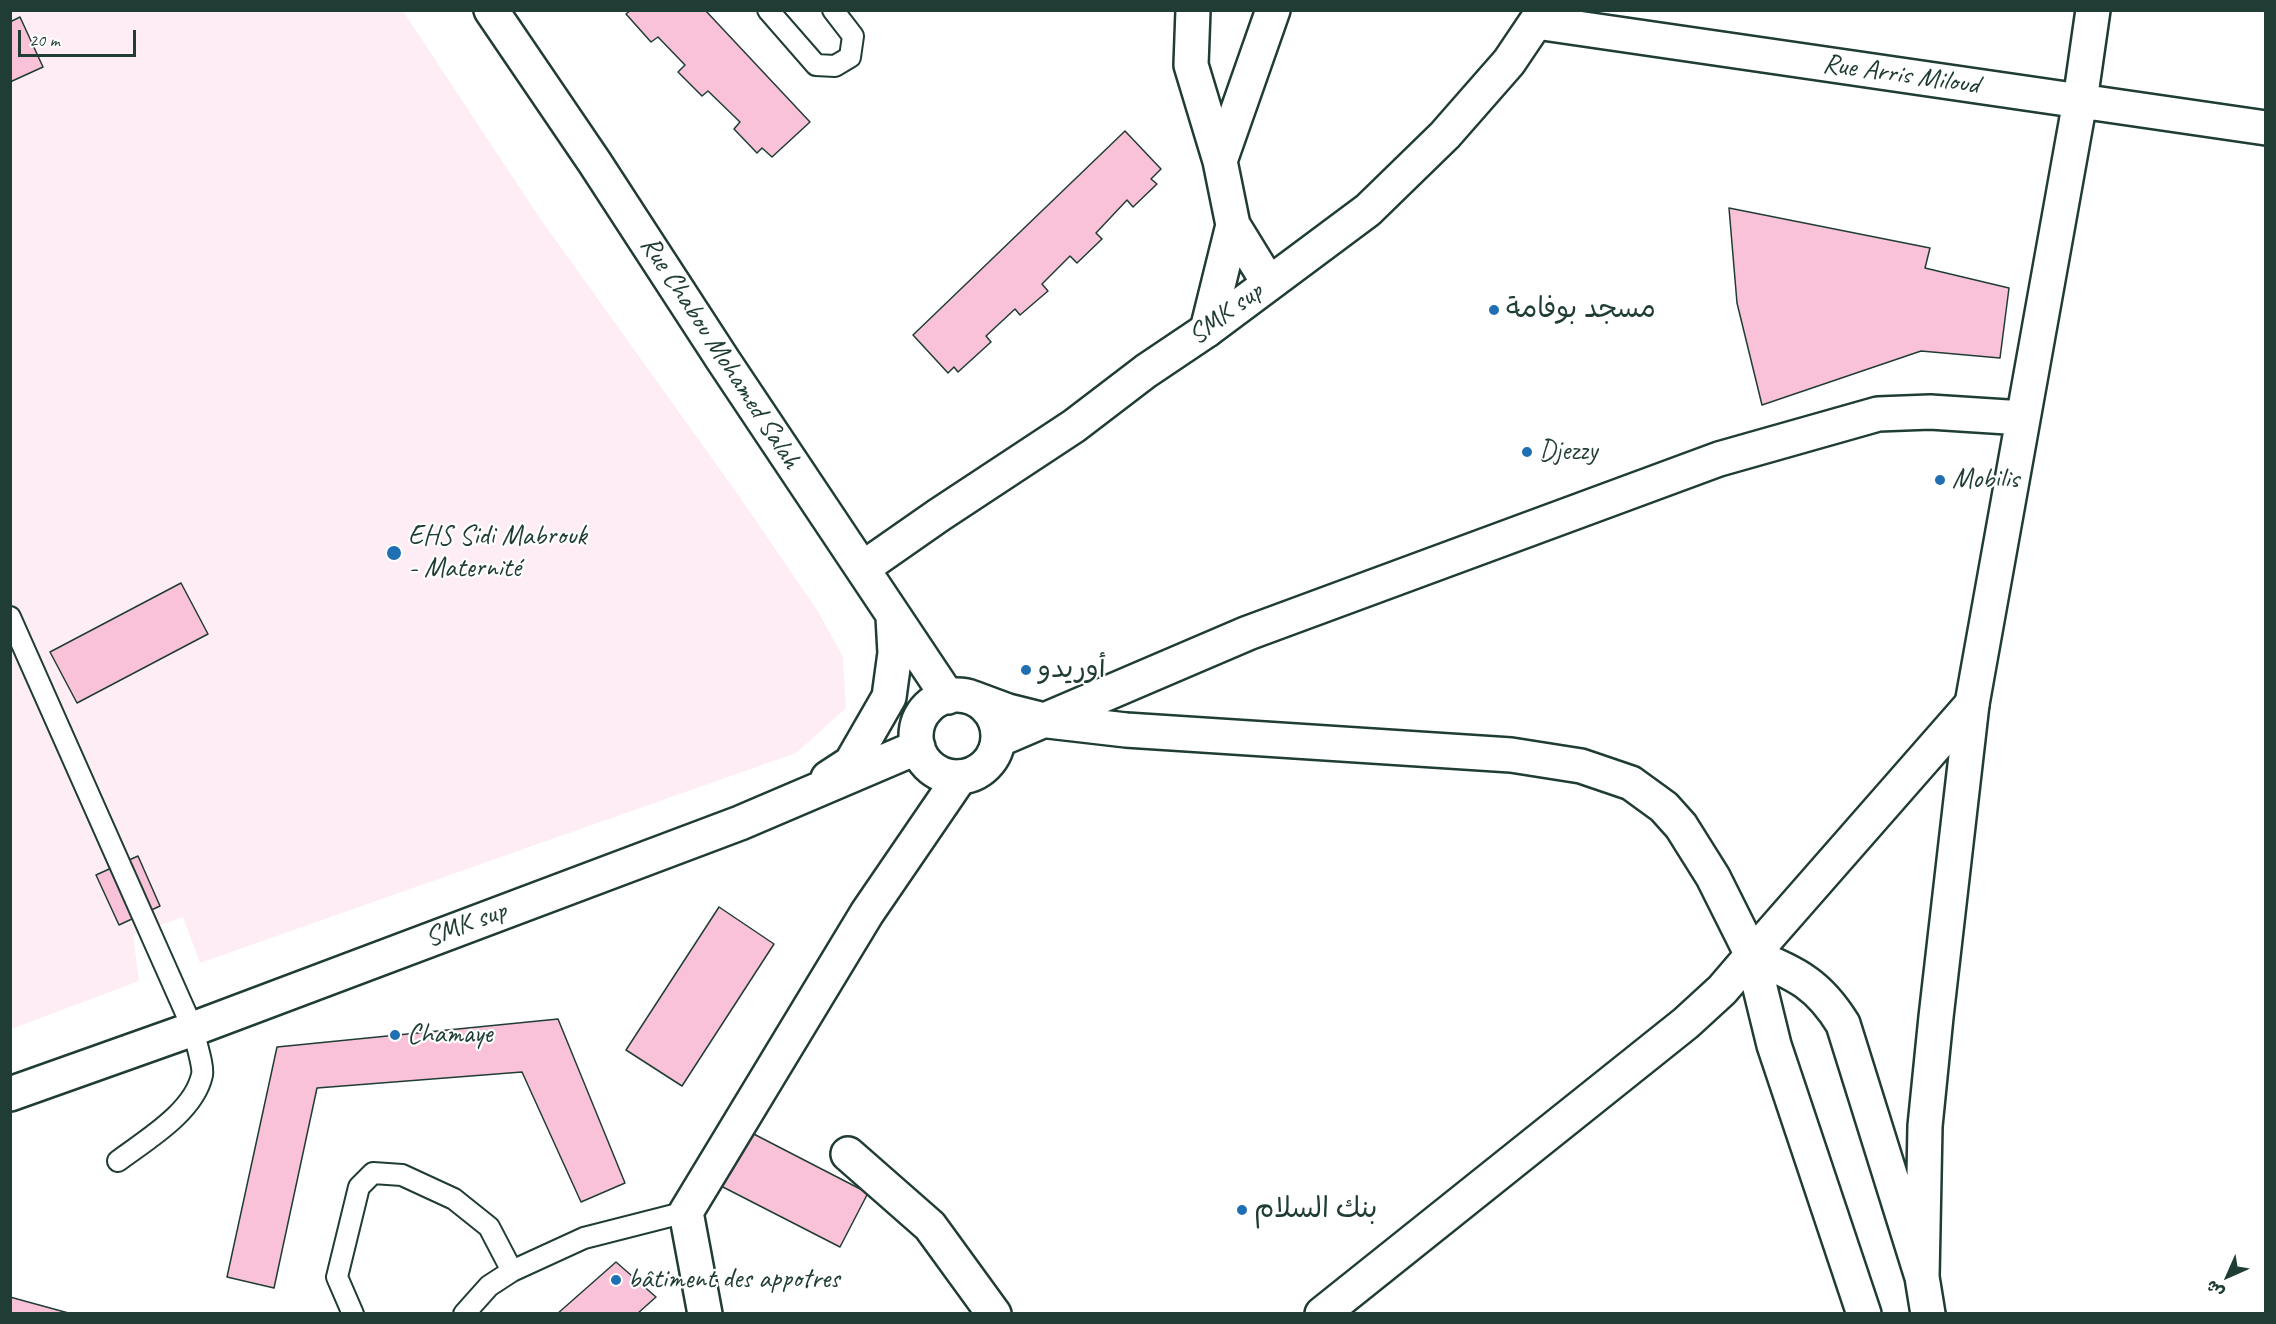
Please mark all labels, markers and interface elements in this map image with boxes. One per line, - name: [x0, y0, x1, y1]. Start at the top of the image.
- scale bar: [21, 18, 140, 56]
- text: 20 m: [29, 29, 60, 51]
- street label: Rue Arris Miloud: [1821, 47, 1981, 103]
- street label: Rue Chabou Mohamed Salah: [632, 230, 808, 476]
- street label: SMK sup: [1182, 275, 1270, 353]
- place label: مسجد بوفامة: [1506, 293, 1656, 327]
- marker: مسجد بوفامة: [1487, 303, 1501, 317]
- place label: Djezzy: [1539, 435, 1597, 469]
- marker: Djezzy: [1520, 445, 1534, 459]
- place label: Mobilis: [1952, 463, 2019, 497]
- marker: Mobilis: [1933, 473, 1947, 487]
- place label: EHS Sidi Mabrouk - Maternité: [408, 520, 586, 586]
- marker: EHS Sidi Mabrouk - Maternité: [385, 544, 403, 562]
- place label: أوريدو: [1038, 653, 1106, 687]
- marker: أوريدو: [1019, 663, 1033, 677]
- street label: SMK sup: [420, 894, 512, 956]
- place label: Chamaye: [407, 1018, 492, 1052]
- marker: Chamaye: [388, 1028, 402, 1042]
- place label: بنك السلام: [1254, 1193, 1377, 1227]
- marker: بنك السلام: [1235, 1203, 1249, 1217]
- north arrow: [2198, 1246, 2258, 1306]
- place label: bâtiment des appotres: [628, 1263, 840, 1297]
- marker: bâtiment des appotres: [609, 1273, 623, 1287]
- text: ش: [2202, 1275, 2229, 1302]

